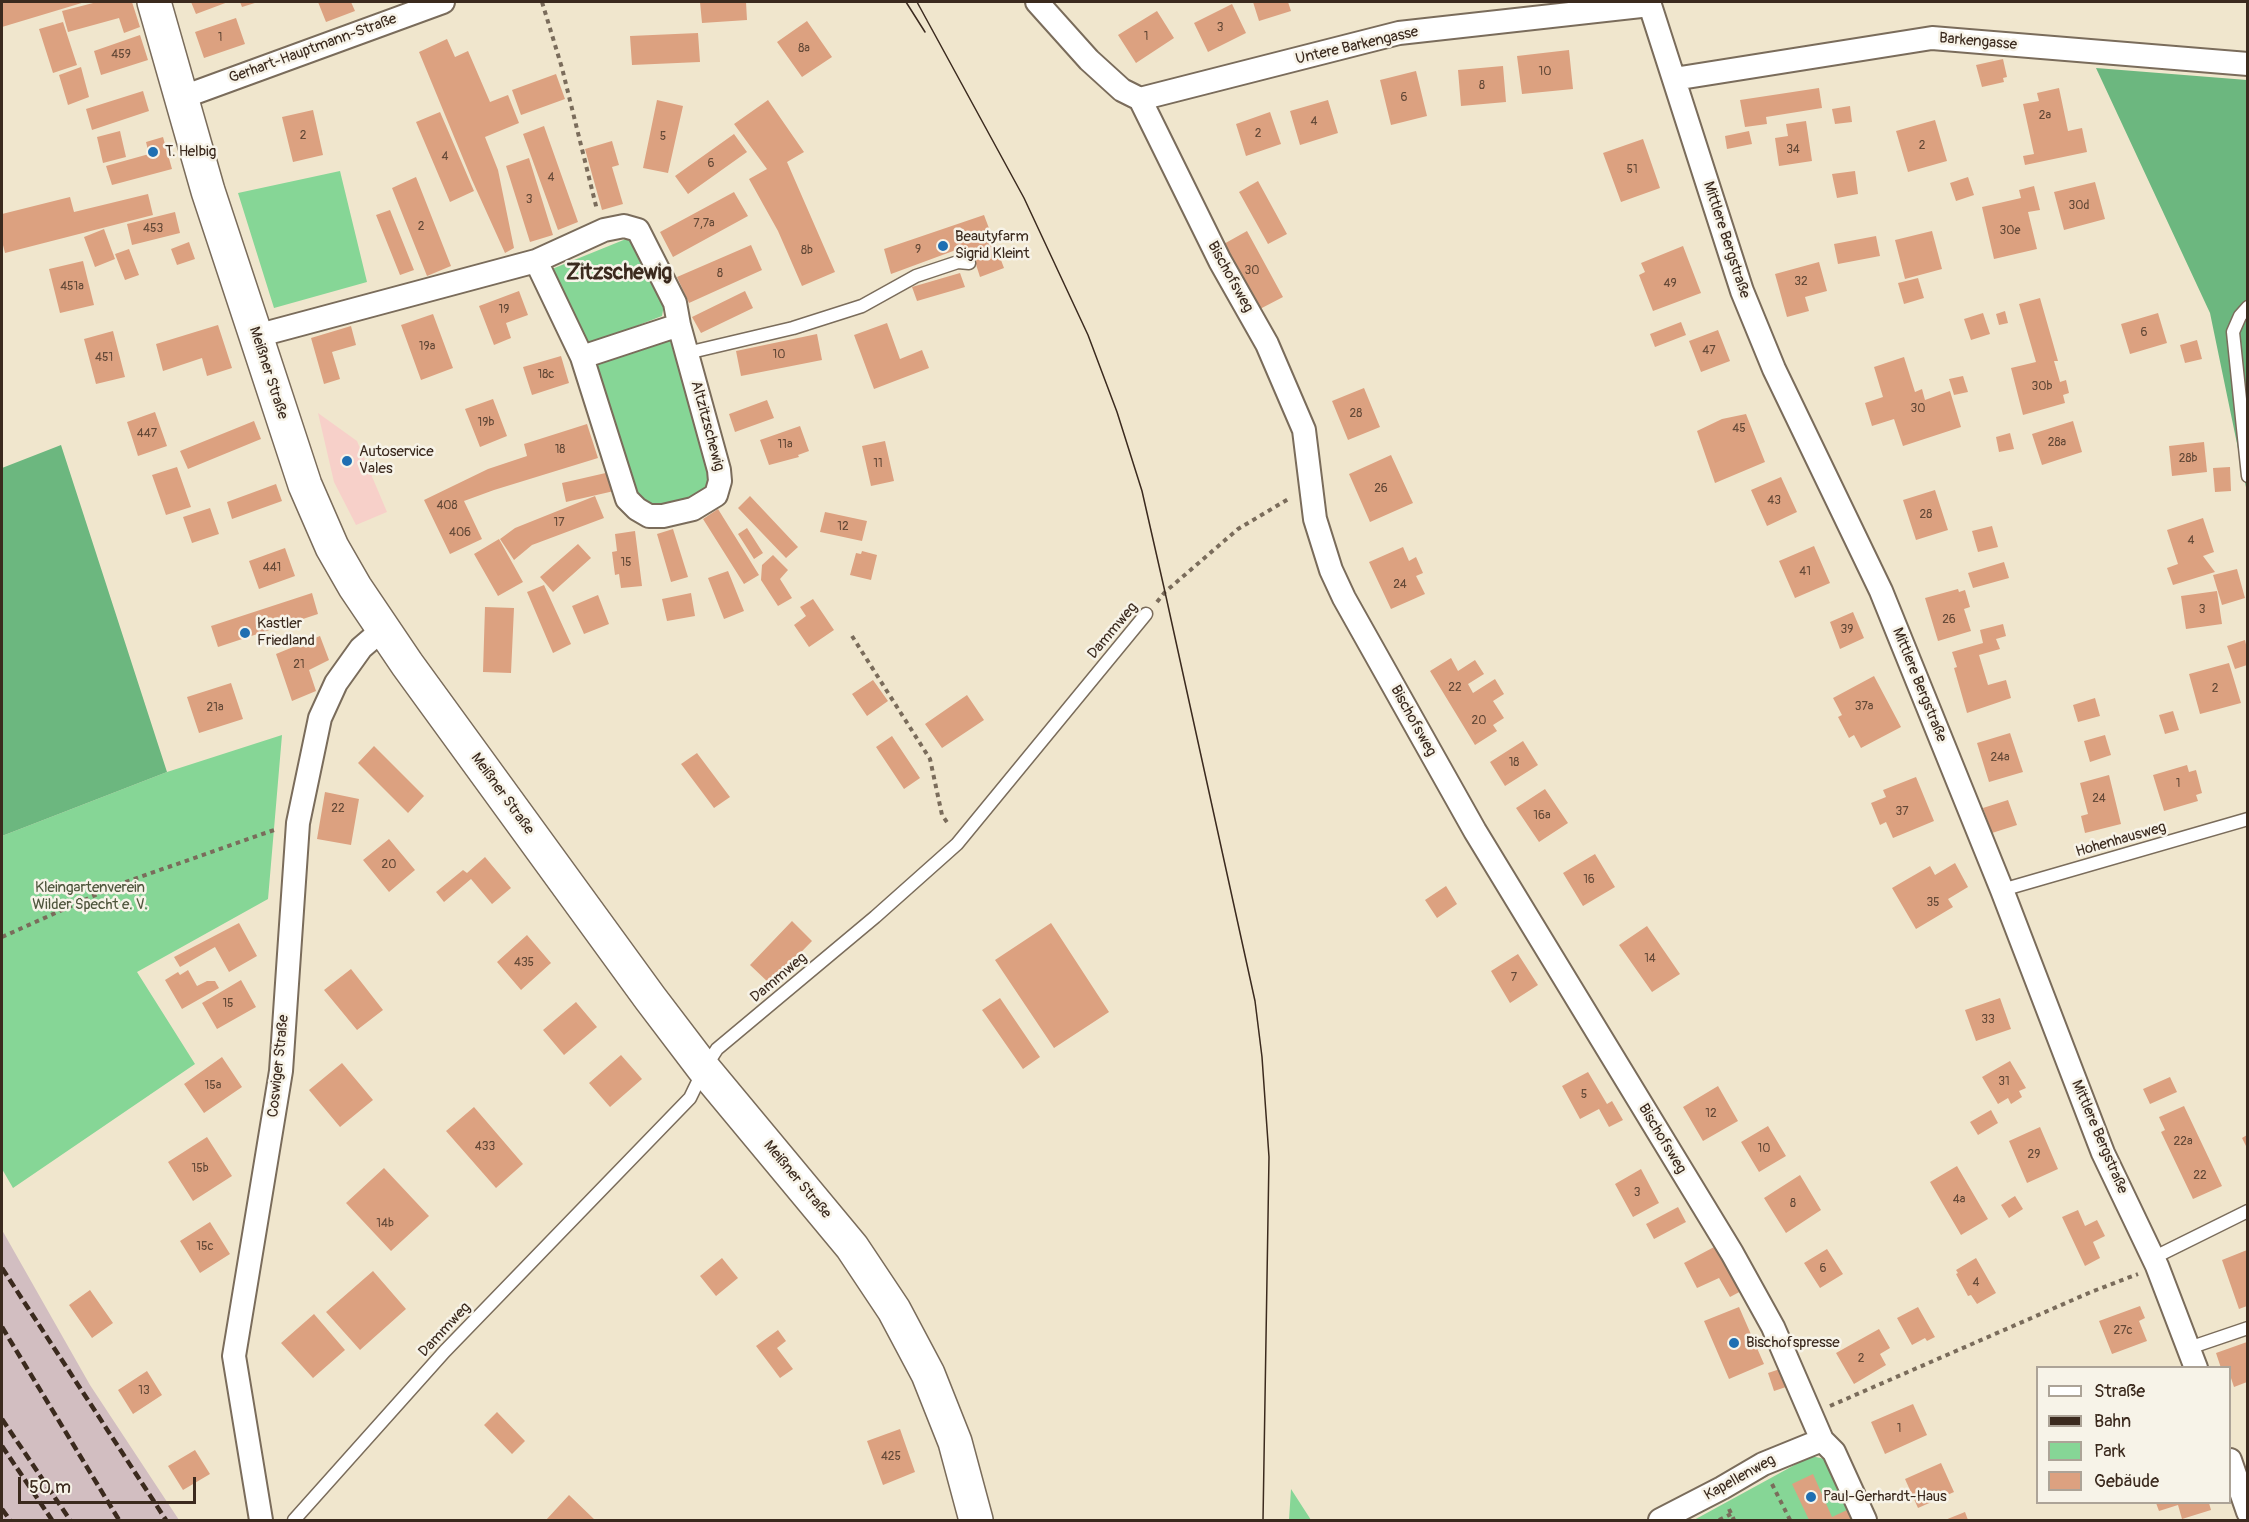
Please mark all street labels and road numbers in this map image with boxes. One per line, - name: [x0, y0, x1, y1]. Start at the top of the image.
- street label: Gerhart-Hauptmann-Straße: [227, 10, 399, 88]
- street label: Untere Barkengasse: [1294, 23, 1420, 69]
- street label: Barkengasse: [1938, 30, 2018, 54]
- street label: Mittlere Bergstraße: [1699, 179, 1753, 301]
- street label: Bischofsweg: [1203, 238, 1257, 316]
- street label: Meißner Straße: [245, 324, 291, 422]
- street label: Altzitzschewig: [686, 379, 728, 473]
- street label: Dammweg: [1084, 599, 1142, 663]
- street label: Mittlere Bergstraße: [1888, 625, 1950, 745]
- street label: Bischofsweg: [1386, 682, 1440, 760]
- street label: Meißner Straße: [466, 750, 538, 838]
- street label: Hohenhausweg: [2074, 819, 2168, 861]
- street label: Dammweg: [747, 949, 811, 1007]
- street label: Coswiger Straße: [265, 1014, 293, 1118]
- street label: Mittlere Bergstraße: [2067, 1077, 2131, 1197]
- street label: Bischofsweg: [1634, 1101, 1690, 1177]
- street label: Meißner Straße: [759, 1137, 835, 1223]
- street label: Dammweg: [415, 1299, 475, 1361]
- street label: Kapellenweg: [1701, 1451, 1779, 1505]

